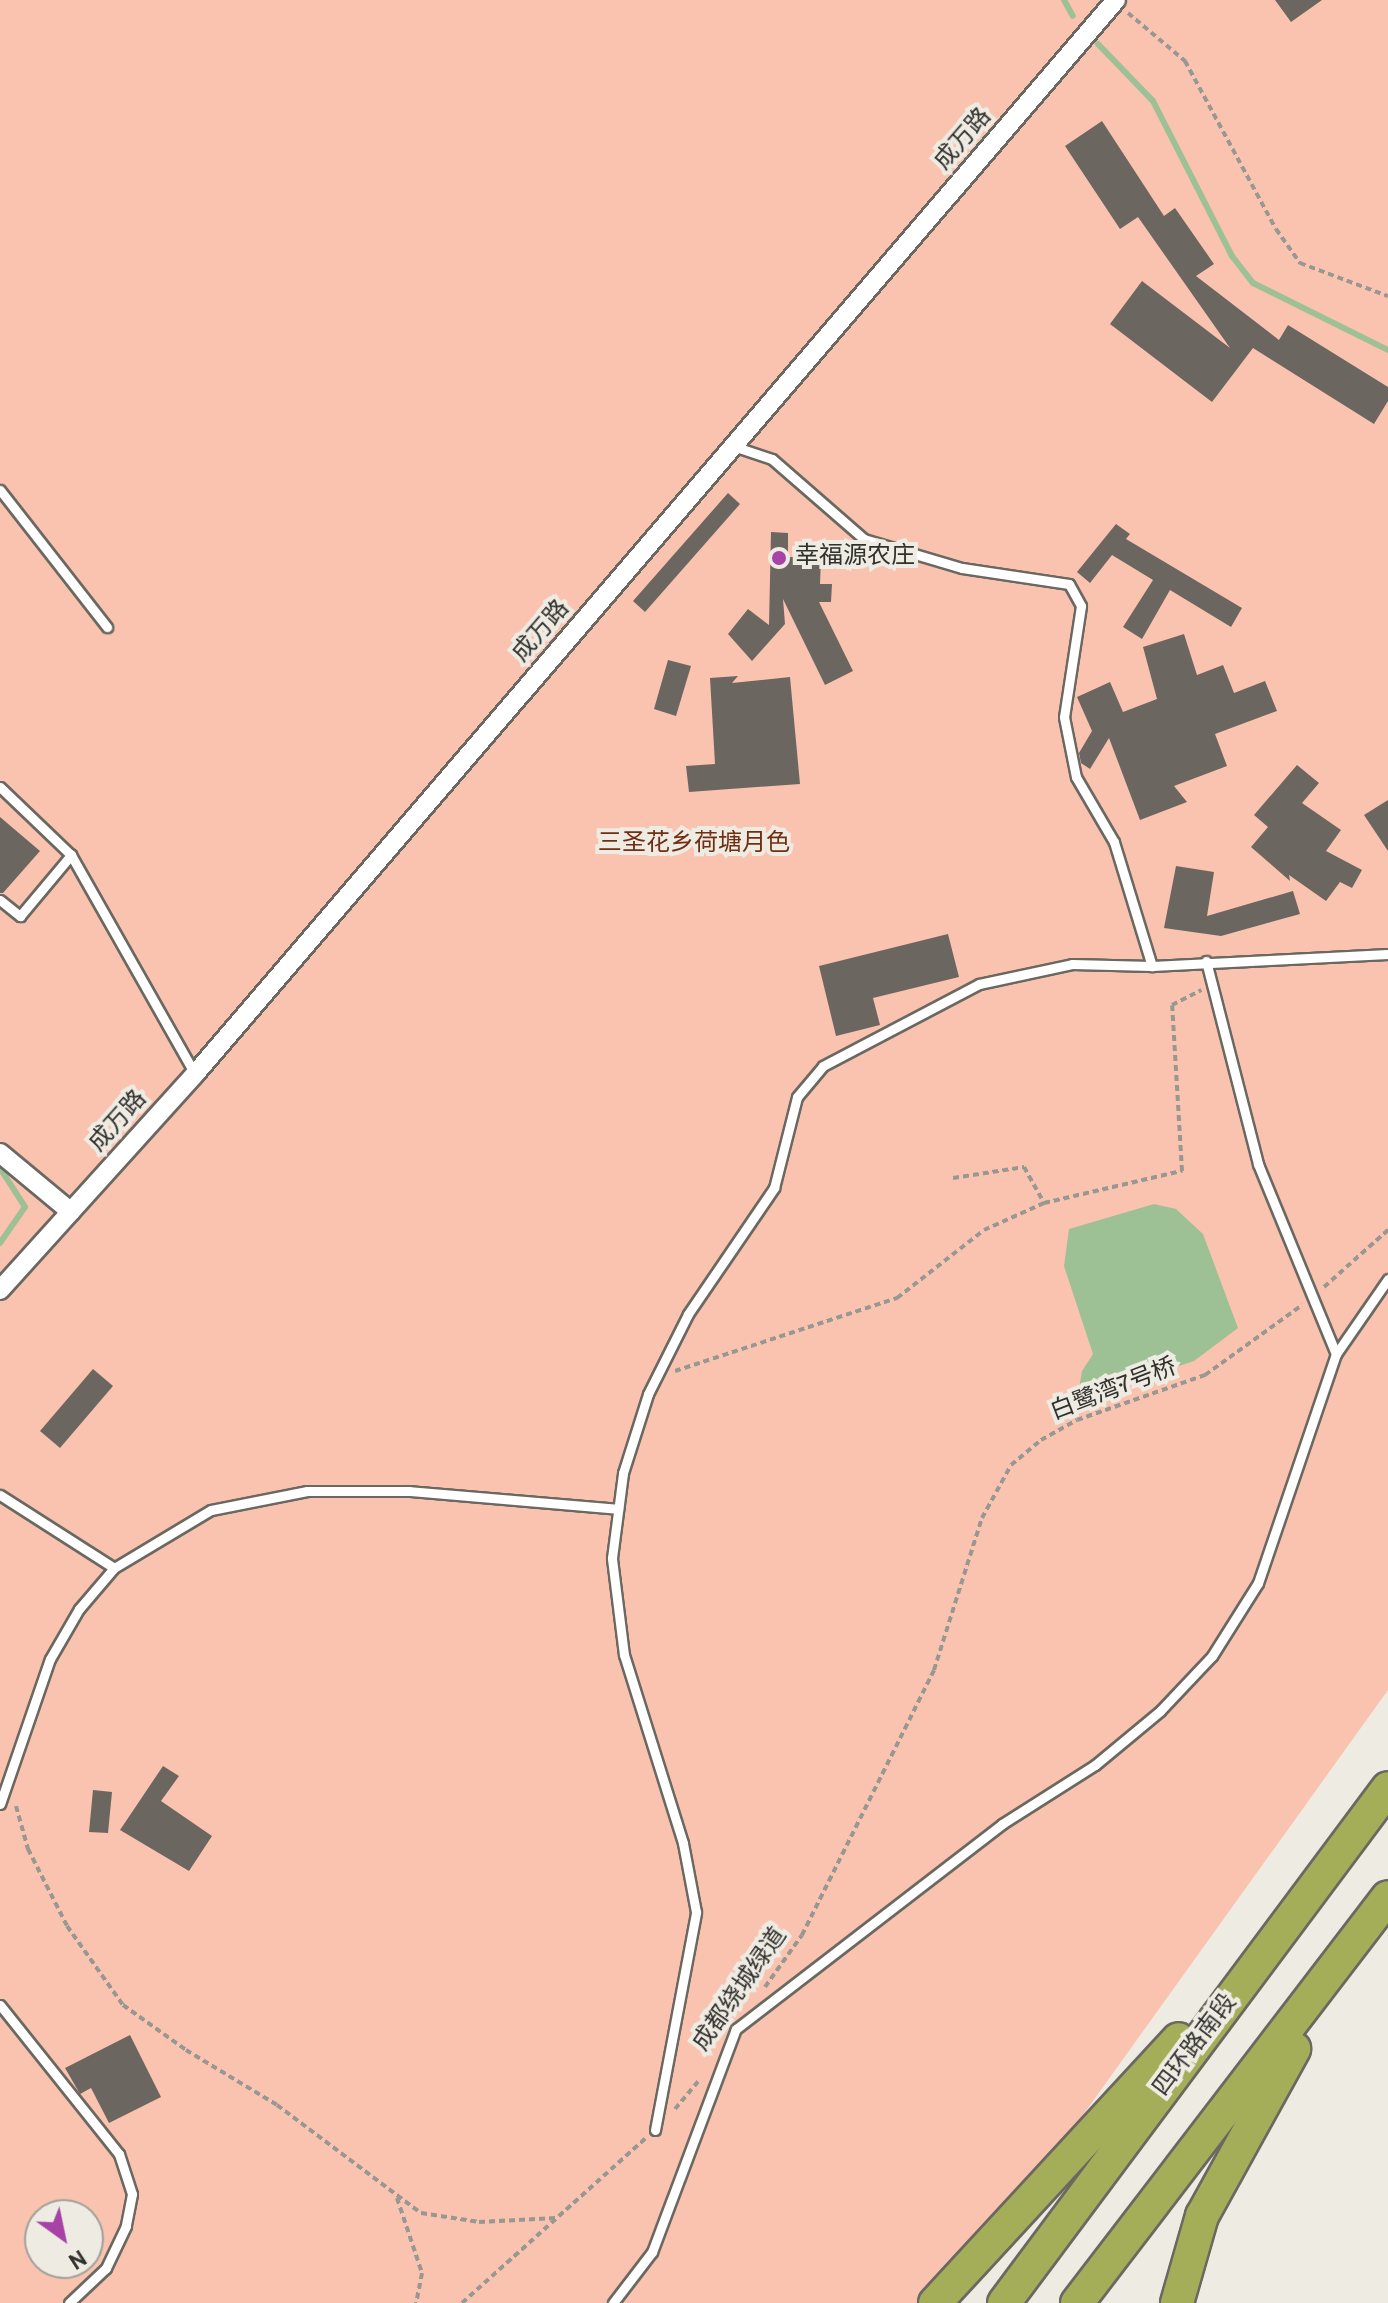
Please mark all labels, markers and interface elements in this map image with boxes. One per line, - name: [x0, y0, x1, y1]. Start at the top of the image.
- street label: 成万路: [930, 103, 998, 177]
- place label: 幸福源农庄: [795, 544, 915, 572]
- marker: 幸福源农庄: [770, 549, 788, 567]
- street label: 成万路: [508, 595, 576, 669]
- park label: 三圣花乡荷塘月色: [598, 831, 790, 859]
- street label: 成万路: [84, 1086, 154, 1158]
- street label: 白鹭湾·7号桥: [1047, 1354, 1181, 1428]
- street label: 成都绕城绿道: [688, 1923, 794, 2057]
- street label: 四环路南段: [1148, 1989, 1244, 2103]
- north arrow: [24, 2199, 104, 2279]
- text: N: [62, 2242, 90, 2273]

